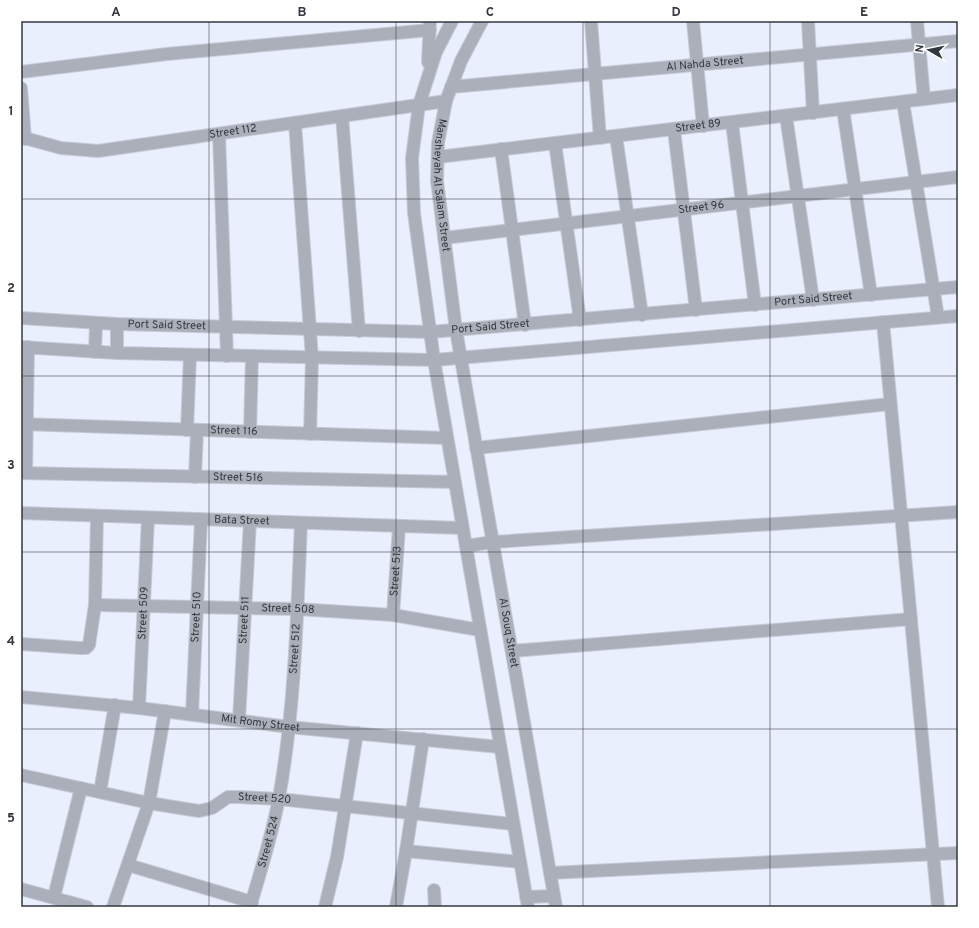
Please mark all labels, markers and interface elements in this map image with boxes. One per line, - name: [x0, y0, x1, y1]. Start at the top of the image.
- text: A: [111, 5, 121, 21]
- text: B: [298, 5, 307, 21]
- text: C: [486, 5, 494, 21]
- text: D: [671, 5, 681, 21]
- text: E: [860, 5, 868, 21]
- north arrow: [909, 30, 949, 70]
- text: N: [913, 44, 928, 54]
- street label: Al Nahda Street: [666, 53, 744, 74]
- text: 1: [8, 104, 14, 120]
- street label: Street 89: [674, 116, 722, 136]
- street label: Mansheyah Al Salam Street: [430, 117, 453, 253]
- street label: Street 112: [208, 121, 258, 142]
- street label: Street 96: [677, 198, 725, 217]
- text: 2: [7, 281, 15, 297]
- street label: Port Said Street: [774, 289, 853, 310]
- street label: Port Said Street: [127, 317, 206, 333]
- street label: Port Said Street: [451, 317, 530, 337]
- street label: Street 116: [210, 423, 258, 439]
- text: 3: [7, 458, 15, 474]
- street label: Street 516: [213, 470, 263, 485]
- street label: Bata Street: [214, 513, 270, 528]
- street label: Street 513: [387, 545, 405, 597]
- street label: Street 509: [135, 586, 152, 640]
- street label: Street 510: [188, 591, 205, 643]
- street label: Street 511: [236, 596, 253, 644]
- street label: Al Souq Street: [496, 597, 521, 669]
- street label: Street 508: [261, 601, 315, 617]
- street label: Street 512: [287, 623, 304, 675]
- text: 4: [7, 634, 15, 650]
- street label: Mit Romy Street: [220, 711, 301, 735]
- street label: Street 520: [237, 790, 292, 807]
- text: 5: [7, 811, 15, 827]
- street label: Street 524: [255, 814, 282, 869]

